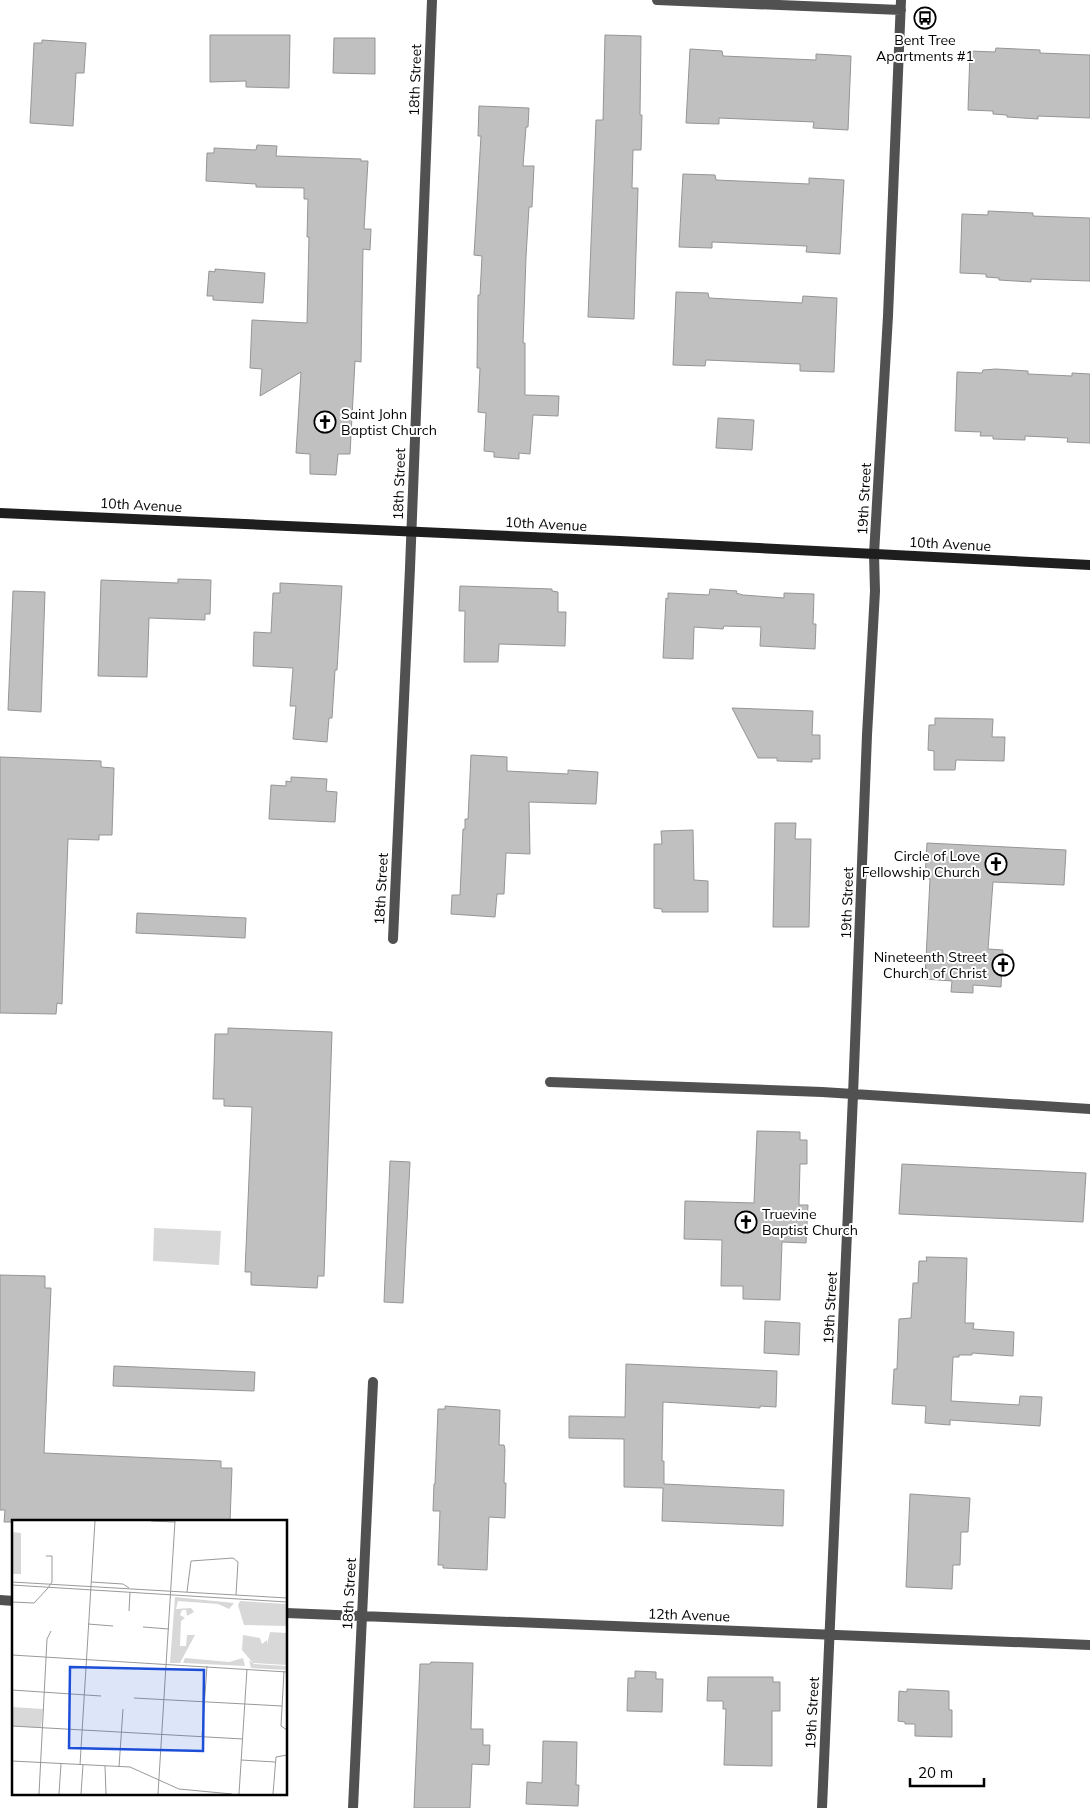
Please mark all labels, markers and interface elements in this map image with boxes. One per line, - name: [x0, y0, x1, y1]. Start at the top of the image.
- bus stop icon: Bent Tree Apartments #1: [913, 6, 937, 30]
- place label: Bent Tree Apartments #1: [876, 31, 974, 65]
- street label: 18th Street: [405, 43, 425, 116]
- place label: Saint John Baptist Church: [341, 405, 437, 439]
- church icon: Saint John Baptist Church: [313, 410, 337, 434]
- street label: 18th Street: [389, 447, 409, 520]
- street label: 19th Street: [853, 462, 875, 536]
- street label: 10th Avenue: [99, 494, 183, 516]
- street label: 10th Avenue: [504, 513, 588, 535]
- street label: 10th Avenue: [908, 533, 992, 555]
- place label: Circle of Love Fellowship Church: [862, 847, 980, 881]
- street label: 18th Street: [370, 852, 392, 926]
- church icon: Circle of Love Fellowship Church: [984, 852, 1008, 876]
- street label: 19th Street: [837, 866, 857, 939]
- place label: Nineteenth Street Church of Christ: [874, 948, 987, 982]
- church icon: Nineteenth Street Church of Christ: [991, 953, 1015, 977]
- place label: Truevine Baptist Church: [762, 1205, 858, 1239]
- church icon: Truevine Baptist Church: [734, 1210, 758, 1234]
- street label: 19th Street: [819, 1271, 841, 1345]
- inset map: [12, 1520, 288, 1796]
- street label: 18th Street: [338, 1557, 360, 1631]
- street label: 12th Avenue: [648, 1605, 730, 1625]
- street label: 19th Street: [801, 1676, 823, 1750]
- scale bar: [910, 1756, 984, 1788]
- text: 20 m: [918, 1763, 953, 1782]

